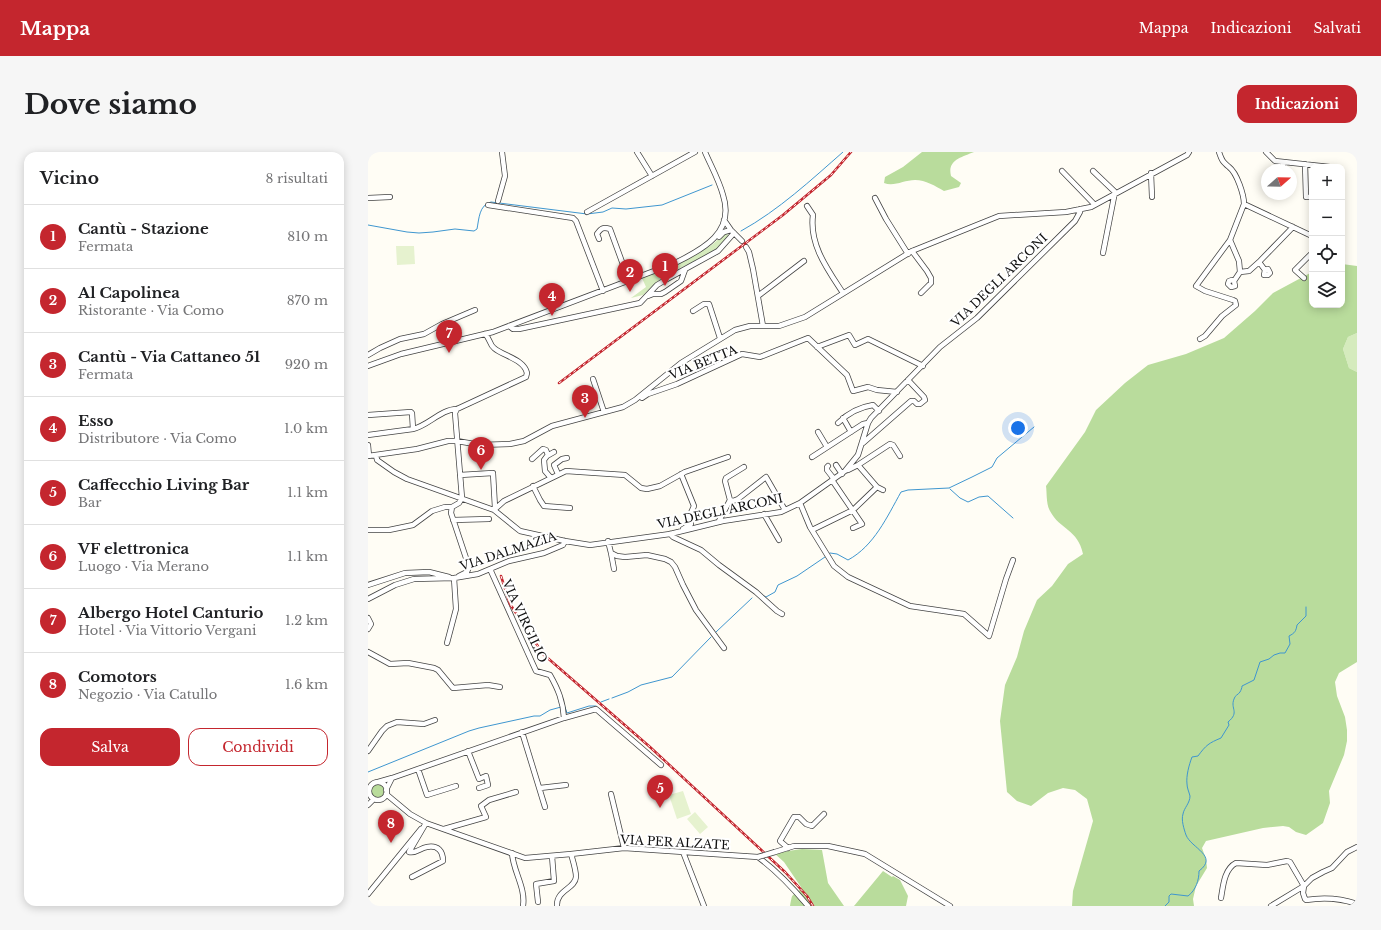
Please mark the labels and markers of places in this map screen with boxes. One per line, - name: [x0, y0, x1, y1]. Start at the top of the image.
- pin: 1: [652, 253, 678, 286]
- pin: 2: [617, 259, 643, 292]
- pin: 4: [539, 283, 565, 316]
- pin: 7: [436, 320, 462, 353]
- pin: 3: [572, 385, 598, 418]
- pin: 6: [468, 437, 494, 470]
- pin: 5: [647, 775, 673, 808]
- pin: 8: [378, 810, 404, 843]

